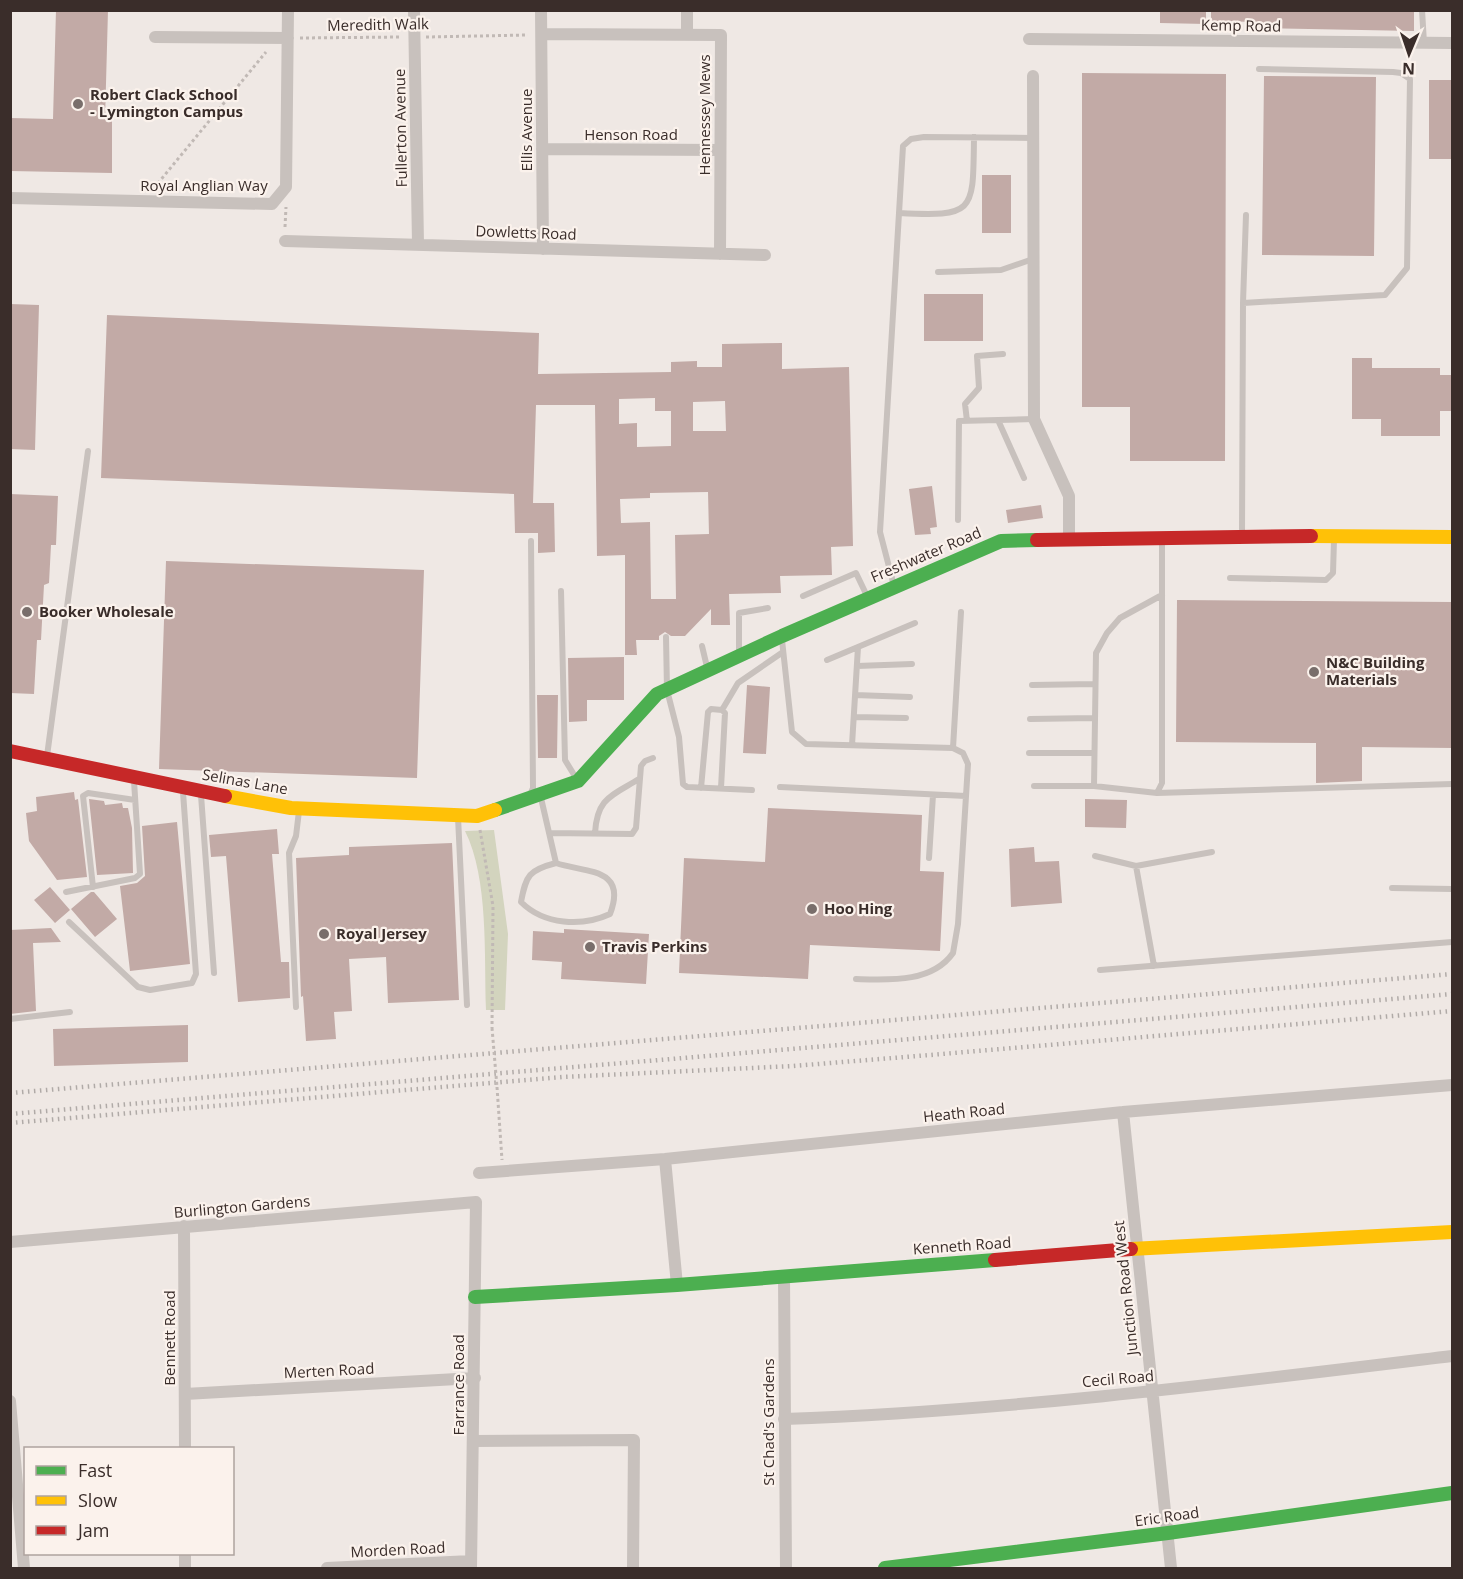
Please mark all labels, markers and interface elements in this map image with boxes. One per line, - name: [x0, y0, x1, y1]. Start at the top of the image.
- street label: Meredith Walk: [327, 13, 429, 35]
- street label: Kemp Road: [1201, 14, 1281, 36]
- north arrow: [1379, 24, 1439, 84]
- street label: Hennessey Mews: [694, 54, 714, 176]
- text: N: [1402, 58, 1415, 80]
- street label: Fullerton Avenue: [389, 68, 411, 188]
- place label: Robert Clack School - Lymington Campus: [90, 84, 243, 121]
- street label: Ellis Avenue: [516, 89, 536, 171]
- marker: Robert Clack School - Lymington Campus: [71, 97, 85, 111]
- street label: Henson Road: [584, 124, 678, 144]
- street label: Royal Anglian Way: [140, 175, 268, 195]
- street label: Dowletts Road: [475, 220, 577, 244]
- street label: Freshwater Road: [867, 522, 984, 586]
- place label: Booker Wholesale: [39, 601, 174, 621]
- marker: Booker Wholesale: [20, 605, 34, 619]
- place label: N&C Building Materials: [1326, 652, 1425, 689]
- marker: N&C Building Materials: [1307, 665, 1321, 679]
- street label: Selinas Lane: [201, 764, 290, 798]
- place label: Hoo Hing: [824, 898, 893, 918]
- marker: Hoo Hing: [805, 902, 819, 916]
- place label: Royal Jersey: [336, 923, 427, 943]
- marker: Royal Jersey: [317, 927, 331, 941]
- place label: Travis Perkins: [602, 936, 707, 956]
- marker: Travis Perkins: [583, 940, 597, 954]
- street label: Heath Road: [922, 1098, 1006, 1126]
- street label: Burlington Gardens: [173, 1190, 311, 1222]
- street label: Junction Road West: [1108, 1220, 1142, 1358]
- street label: Kenneth Road: [912, 1232, 1012, 1258]
- street label: Bennett Road: [159, 1290, 179, 1386]
- street label: Farrance Road: [448, 1334, 468, 1436]
- street label: Merten Road: [283, 1358, 375, 1382]
- street label: St Chad's Gardens: [758, 1358, 778, 1486]
- street label: Cecil Road: [1081, 1365, 1155, 1391]
- legend: [24, 1447, 234, 1555]
- text: Fast: [78, 1458, 112, 1482]
- text: Slow: [78, 1488, 117, 1512]
- street label: Eric Road: [1133, 1502, 1201, 1530]
- text: Jam: [76, 1518, 110, 1542]
- street label: Morden Road: [350, 1537, 446, 1561]

